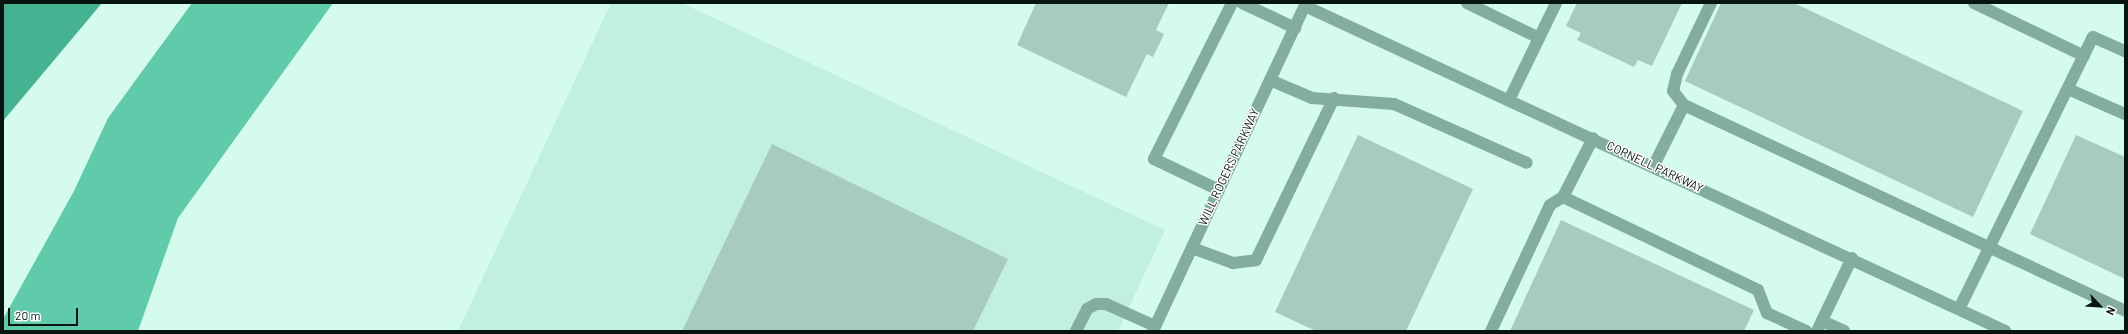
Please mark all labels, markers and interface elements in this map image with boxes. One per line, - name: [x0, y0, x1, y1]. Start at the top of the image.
- street label: WILL ROGERS PARKWAY: [1196, 106, 1262, 228]
- street label: CORNELL PARKWAY: [1604, 138, 1706, 196]
- north arrow: [2080, 286, 2120, 326]
- scale bar: [10, 300, 80, 326]
- text: N: [2104, 305, 2119, 317]
- text: 20 m: [15, 308, 41, 322]

